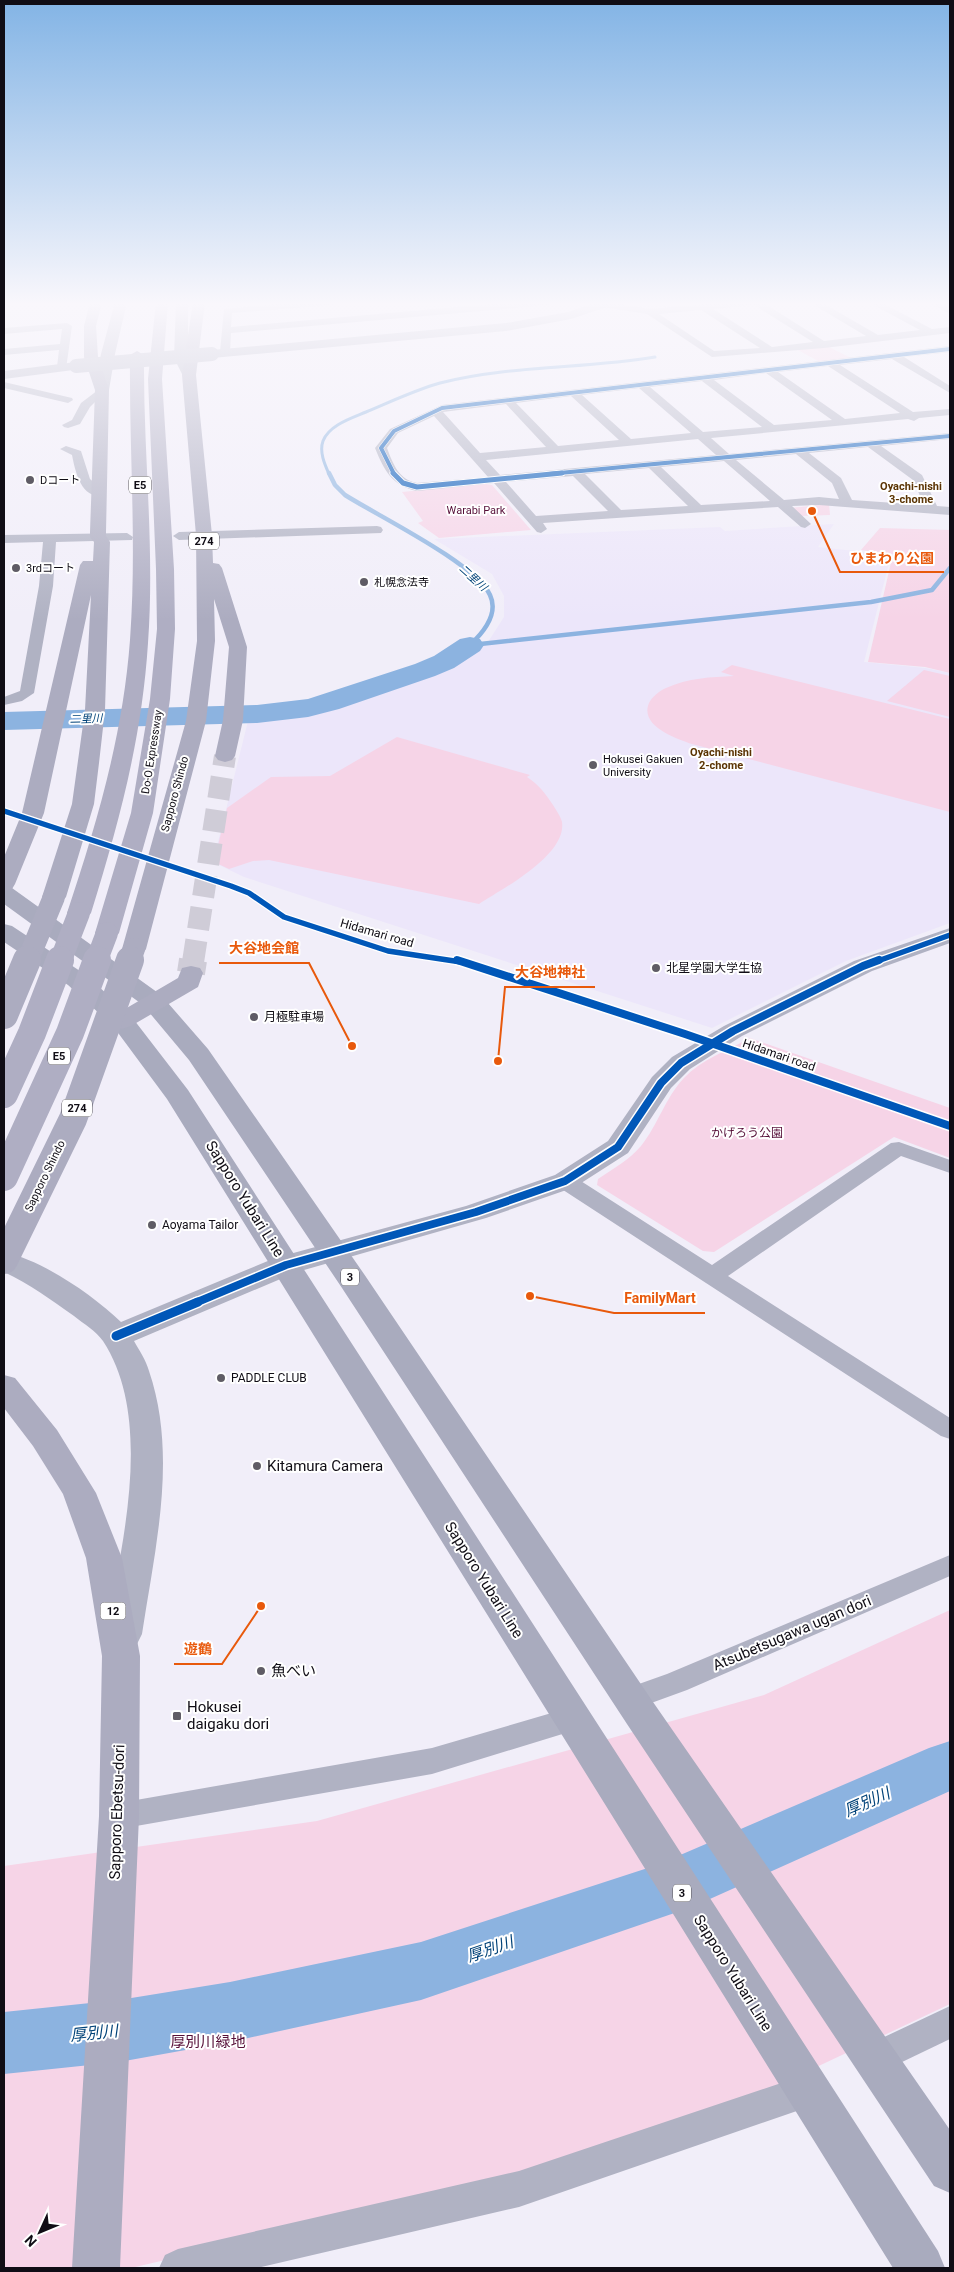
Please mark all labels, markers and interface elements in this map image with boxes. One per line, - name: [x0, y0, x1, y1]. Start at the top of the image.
- marker: Dコート: [24, 474, 36, 486]
- place label: Dコート: [40, 474, 80, 487]
- road number: E5: [129, 476, 151, 494]
- district label: Oyachi-nishi 3-chome: [880, 480, 942, 506]
- park label: Warabi Park: [447, 504, 506, 517]
- road number: 274: [189, 532, 219, 550]
- callout: ひまわり公園: [840, 543, 944, 572]
- text: ひまわり公園: [850, 550, 934, 566]
- marker: 3rdコート: [10, 562, 22, 574]
- place label: 3rdコート: [26, 562, 75, 575]
- water label: 二里川: [456, 562, 490, 595]
- marker: 札幌念法寺: [358, 576, 370, 588]
- place label: 札幌念法寺: [374, 576, 429, 589]
- street label: Do-O Expressway: [139, 708, 165, 795]
- water label: 二里川: [69, 712, 104, 726]
- district label: Oyachi-nishi 2-chome: [690, 746, 752, 772]
- place label: Hokusei Gakuen University: [603, 753, 683, 779]
- street label: Sapporo Shindo: [159, 755, 191, 833]
- marker: Hokusei Gakuen University: [587, 759, 599, 771]
- street label: Hidamari road: [339, 916, 415, 950]
- callout: 大谷地会館: [219, 934, 309, 963]
- text: 大谷地会館: [229, 940, 299, 956]
- callout: 大谷地神社: [505, 958, 595, 987]
- place label: 北星学園大学生協: [666, 961, 762, 975]
- marker: 北星学園大学生協: [650, 962, 662, 974]
- text: 大谷地神社: [515, 964, 585, 980]
- place label: 月極駐車場: [264, 1010, 324, 1024]
- marker: 月極駐車場: [248, 1011, 260, 1023]
- street label: Hidamari road: [741, 1036, 817, 1074]
- road number: E5: [48, 1048, 70, 1064]
- road number: 274: [62, 1100, 92, 1116]
- park label: かげろう公園: [711, 1126, 783, 1140]
- street label: Sapporo Shindo: [22, 1138, 68, 1214]
- street label: Sapporo Yubari Line: [202, 1138, 288, 1260]
- place label: Aoyama Tailor: [162, 1218, 238, 1232]
- marker: Aoyama Tailor: [146, 1219, 158, 1231]
- road number: 3: [341, 1268, 359, 1286]
- callout: FamilyMart: [614, 1284, 705, 1313]
- text: FamilyMart: [624, 1290, 696, 1306]
- place label: PADDLE CLUB: [231, 1371, 307, 1385]
- marker: PADDLE CLUB: [215, 1372, 227, 1384]
- place label: Kitamura Camera: [267, 1457, 383, 1475]
- marker: Kitamura Camera: [251, 1460, 263, 1472]
- street label: Sapporo Yubari Line: [441, 1519, 527, 1641]
- street label: Atsubetsugawa ugan dori: [710, 1591, 874, 1675]
- road number: 12: [100, 1602, 126, 1620]
- callout: 遊鶴: [174, 1635, 222, 1664]
- text: 遊鶴: [184, 1641, 212, 1657]
- place label: 魚べい: [271, 1662, 316, 1680]
- marker: 魚べい: [255, 1665, 267, 1677]
- place label: Hokusei daigaku dori: [187, 1698, 269, 1733]
- marker: Hokusei daigaku dori: [171, 1710, 183, 1722]
- street label: Sapporo Ebetsu-dori: [106, 1744, 128, 1880]
- water label: 厚別川: [841, 1783, 895, 1820]
- road number: 3: [673, 1885, 691, 1902]
- street label: Sapporo Yubari Line: [690, 1912, 776, 2034]
- water label: 厚別川: [464, 1932, 518, 1966]
- water label: 厚別川: [69, 2021, 121, 2045]
- park label: 厚別川緑地: [170, 2033, 246, 2051]
- north arrow: [15, 2207, 65, 2257]
- text: N: [21, 2232, 40, 2250]

